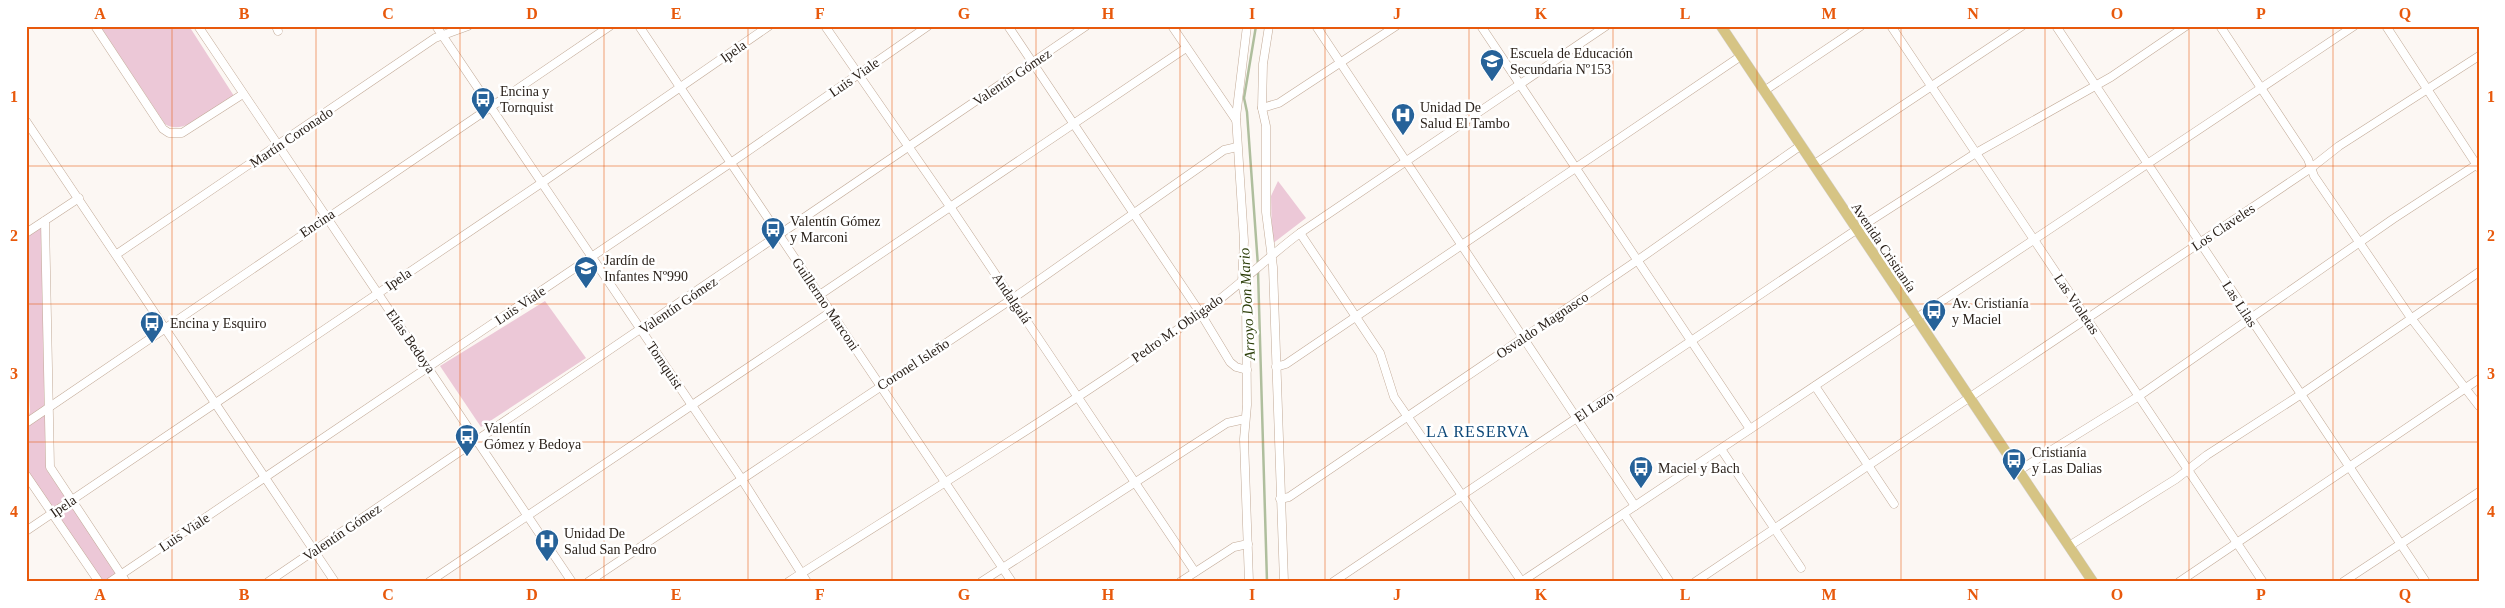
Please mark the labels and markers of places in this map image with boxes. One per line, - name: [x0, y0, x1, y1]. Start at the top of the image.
- place label: Escuela de Educación Secundaria Nº153: [1510, 46, 1633, 77]
- school or university icon: Escuela de Educación Secundaria Nº153: [1479, 48, 1505, 82]
- place label: Encina y Tornquist: [500, 84, 554, 115]
- bus stop icon: Encina y Tornquist: [470, 86, 496, 120]
- place label: Unidad De Salud El Tambo: [1420, 100, 1510, 131]
- hospital icon: Unidad De Salud El Tambo: [1390, 102, 1416, 136]
- place label: Valentín Gómez y Marconi: [790, 214, 881, 245]
- bus stop icon: Valentín Gómez y Marconi: [760, 216, 786, 250]
- place label: Jardín de Infantes Nº990: [604, 253, 688, 284]
- school or university icon: Jardín de Infantes Nº990: [573, 255, 599, 289]
- place label: Av. Cristianía y Maciel: [1952, 296, 2029, 327]
- bus stop icon: Av. Cristianía y Maciel: [1921, 298, 1947, 332]
- bus stop icon: Encina y Esquiro: [139, 310, 165, 344]
- place label: Encina y Esquiro: [170, 316, 266, 331]
- place label: Valentín Gómez y Bedoya: [484, 421, 582, 452]
- bus stop icon: Valentín Gómez y Bedoya: [454, 423, 480, 457]
- place label: Cristianía y Las Dalias: [2032, 445, 2102, 476]
- bus stop icon: Cristianía y Las Dalias: [2001, 447, 2027, 481]
- bus stop icon: Maciel y Bach: [1628, 455, 1654, 489]
- place label: Maciel y Bach: [1658, 461, 1740, 476]
- place label: Unidad De Salud San Pedro: [564, 526, 657, 557]
- hospital icon: Unidad De Salud San Pedro: [534, 528, 560, 562]

